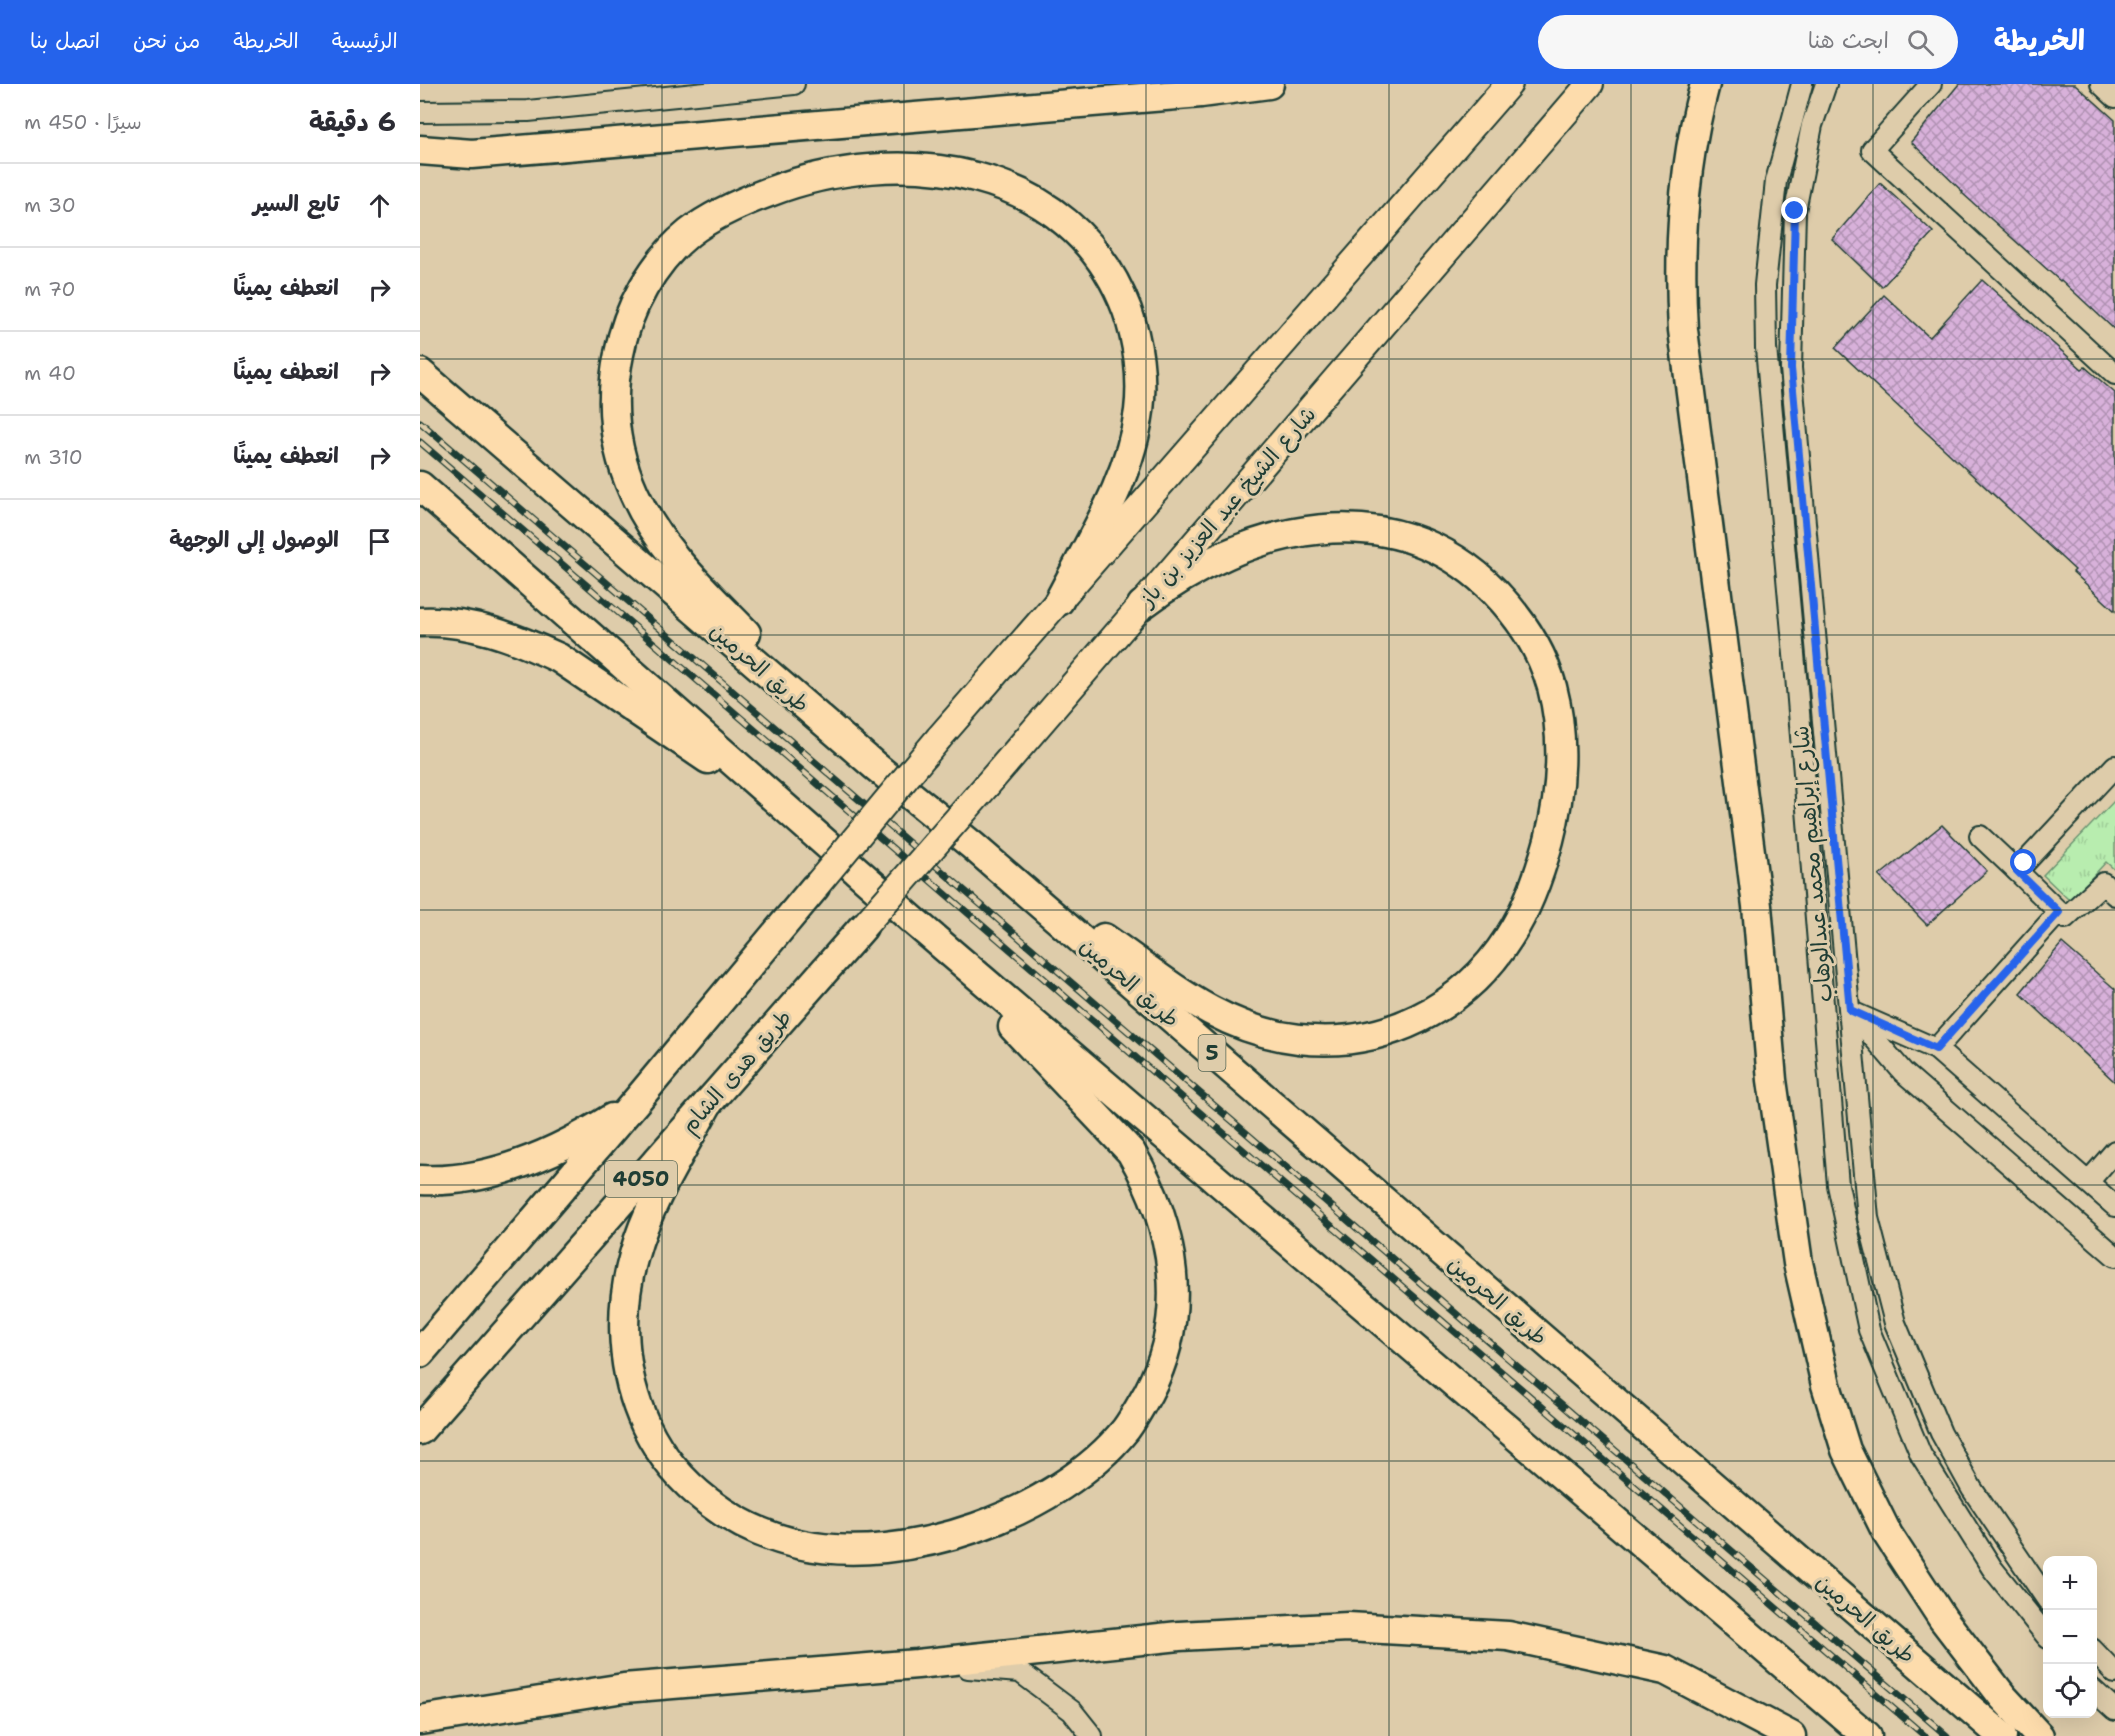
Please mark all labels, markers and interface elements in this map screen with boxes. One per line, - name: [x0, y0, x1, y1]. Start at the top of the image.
- search box: [1538, 15, 1958, 69]
- text: الخريطة: [1994, 21, 2085, 59]
- text: ابحث هنا: [1808, 26, 1889, 55]
- icon: search: [1904, 26, 1937, 59]
- text: اتصل بنا: [30, 27, 100, 55]
- text: من نحن: [133, 27, 200, 55]
- text: الخريطة: [233, 27, 299, 55]
- text: الرئيسية: [332, 27, 398, 55]
- text: 6 دقيقة: [309, 104, 396, 139]
- text: سيرًا · 450 m: [24, 109, 142, 135]
- text: تابع السير: [253, 189, 339, 218]
- icon: ahead: [363, 189, 396, 222]
- text: 30 m: [24, 192, 76, 218]
- route end: [1781, 197, 1807, 223]
- text: انعطف يمينًا: [233, 273, 339, 302]
- icon: right: [363, 273, 396, 306]
- text: 70 m: [24, 276, 76, 302]
- text: انعطف يمينًا: [233, 357, 339, 386]
- icon: right: [363, 357, 396, 390]
- text: 40 m: [24, 360, 76, 386]
- street label: شارع الشيخ عبد العزيز بن باز: [1131, 400, 1323, 615]
- text: انعطف يمينًا: [233, 441, 339, 470]
- icon: right: [363, 441, 396, 474]
- text: 310 m: [24, 444, 83, 470]
- text: الوصول إلى الوجهة: [169, 525, 339, 554]
- icon: arrive: [363, 525, 396, 558]
- street label: طريق الحرمين: [704, 616, 816, 719]
- street label: شارع إبراهيم محمد عبدالوهاب: [1786, 724, 1841, 1003]
- route start: [2010, 849, 2036, 875]
- street label: طريق الحرمين: [1074, 931, 1186, 1034]
- street label: طريق هدى الشام: [675, 1003, 800, 1141]
- road number: 5: [1198, 1035, 1226, 1071]
- road number: 4050: [605, 1161, 677, 1197]
- street label: طريق الحرمين: [1442, 1249, 1554, 1352]
- map controls: [2043, 1556, 2097, 1718]
- button: +: [2043, 1556, 2097, 1610]
- street label: طريق الحرمين: [1810, 1567, 1922, 1670]
- button: −: [2043, 1610, 2097, 1664]
- button: locate: [2043, 1664, 2097, 1718]

